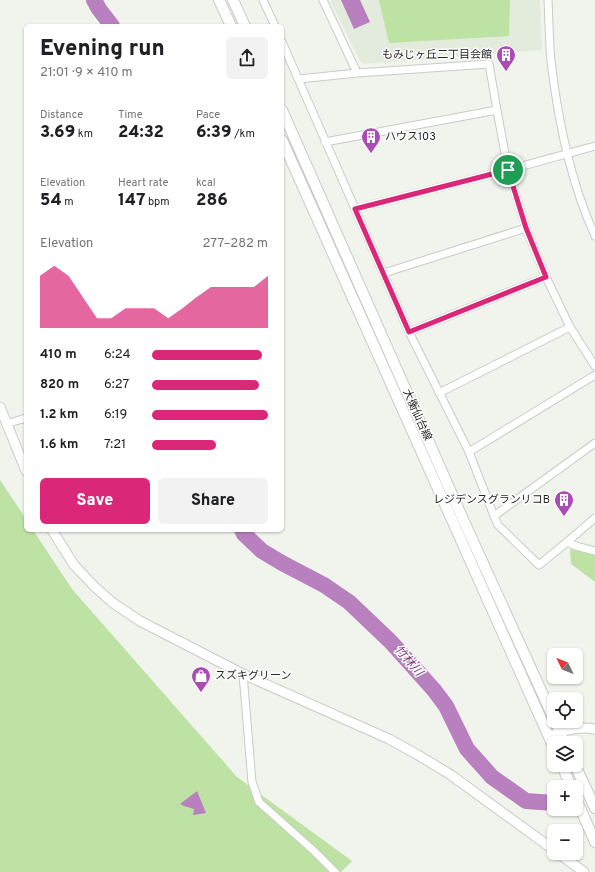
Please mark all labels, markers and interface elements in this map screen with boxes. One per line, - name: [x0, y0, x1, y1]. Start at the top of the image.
- text: Evening run: [40, 36, 165, 63]
- button: share: [226, 37, 268, 79]
- building icon: もみじヶ丘二丁目会館: [495, 44, 517, 72]
- place label: もみじヶ丘二丁目会館: [382, 48, 492, 62]
- text: 21:01 · 9 × 410 m: [40, 65, 133, 81]
- text: Distance: [40, 108, 83, 122]
- text: Time: [118, 108, 143, 122]
- text: Pace: [196, 108, 220, 122]
- text: 3.69: [40, 122, 75, 144]
- text: 24:32: [118, 122, 164, 144]
- text: 6:39: [196, 122, 232, 144]
- building icon: ハウス103: [360, 126, 382, 154]
- text: km: [75, 127, 93, 141]
- text: /km: [232, 127, 255, 141]
- place label: ハウス103: [385, 130, 436, 144]
- pin: [491, 153, 525, 187]
- icon: arrive: [497, 159, 519, 181]
- text: Elevation: [40, 176, 85, 190]
- text: Heart rate: [118, 176, 168, 190]
- text: kcal: [196, 176, 216, 190]
- text: 54: [40, 190, 62, 212]
- text: 147: [118, 190, 145, 212]
- text: 286: [196, 190, 228, 212]
- text: m: [62, 195, 74, 209]
- text: bpm: [145, 195, 170, 209]
- text: Elevation: [40, 236, 93, 252]
- text: 277–282 m: [203, 236, 268, 252]
- text: 410 m: [40, 347, 77, 363]
- text: 6:24: [104, 347, 131, 363]
- text: 820 m: [40, 377, 79, 393]
- text: 6:27: [104, 377, 129, 393]
- street label: 大衡仙台線: [399, 387, 435, 443]
- text: 1.2 km: [40, 407, 78, 423]
- text: 6:19: [104, 407, 127, 423]
- text: 1.6 km: [40, 437, 78, 453]
- text: 7:21: [104, 437, 126, 453]
- button: Save: [40, 478, 150, 524]
- button: Share: [158, 478, 268, 524]
- building icon: レジデンスグランリコB: [553, 489, 575, 517]
- place label: レジデンスグランリコB: [433, 493, 550, 507]
- water label: 竹林川: [390, 642, 427, 681]
- north arrow: [547, 648, 583, 684]
- map controls: [547, 648, 583, 860]
- shop icon: スズキグリーン: [190, 665, 212, 693]
- place label: スズキグリーン: [215, 669, 291, 683]
- button: locate: [547, 692, 583, 728]
- button: layers: [547, 736, 583, 772]
- button: +: [547, 780, 583, 816]
- button: −: [547, 824, 583, 860]

